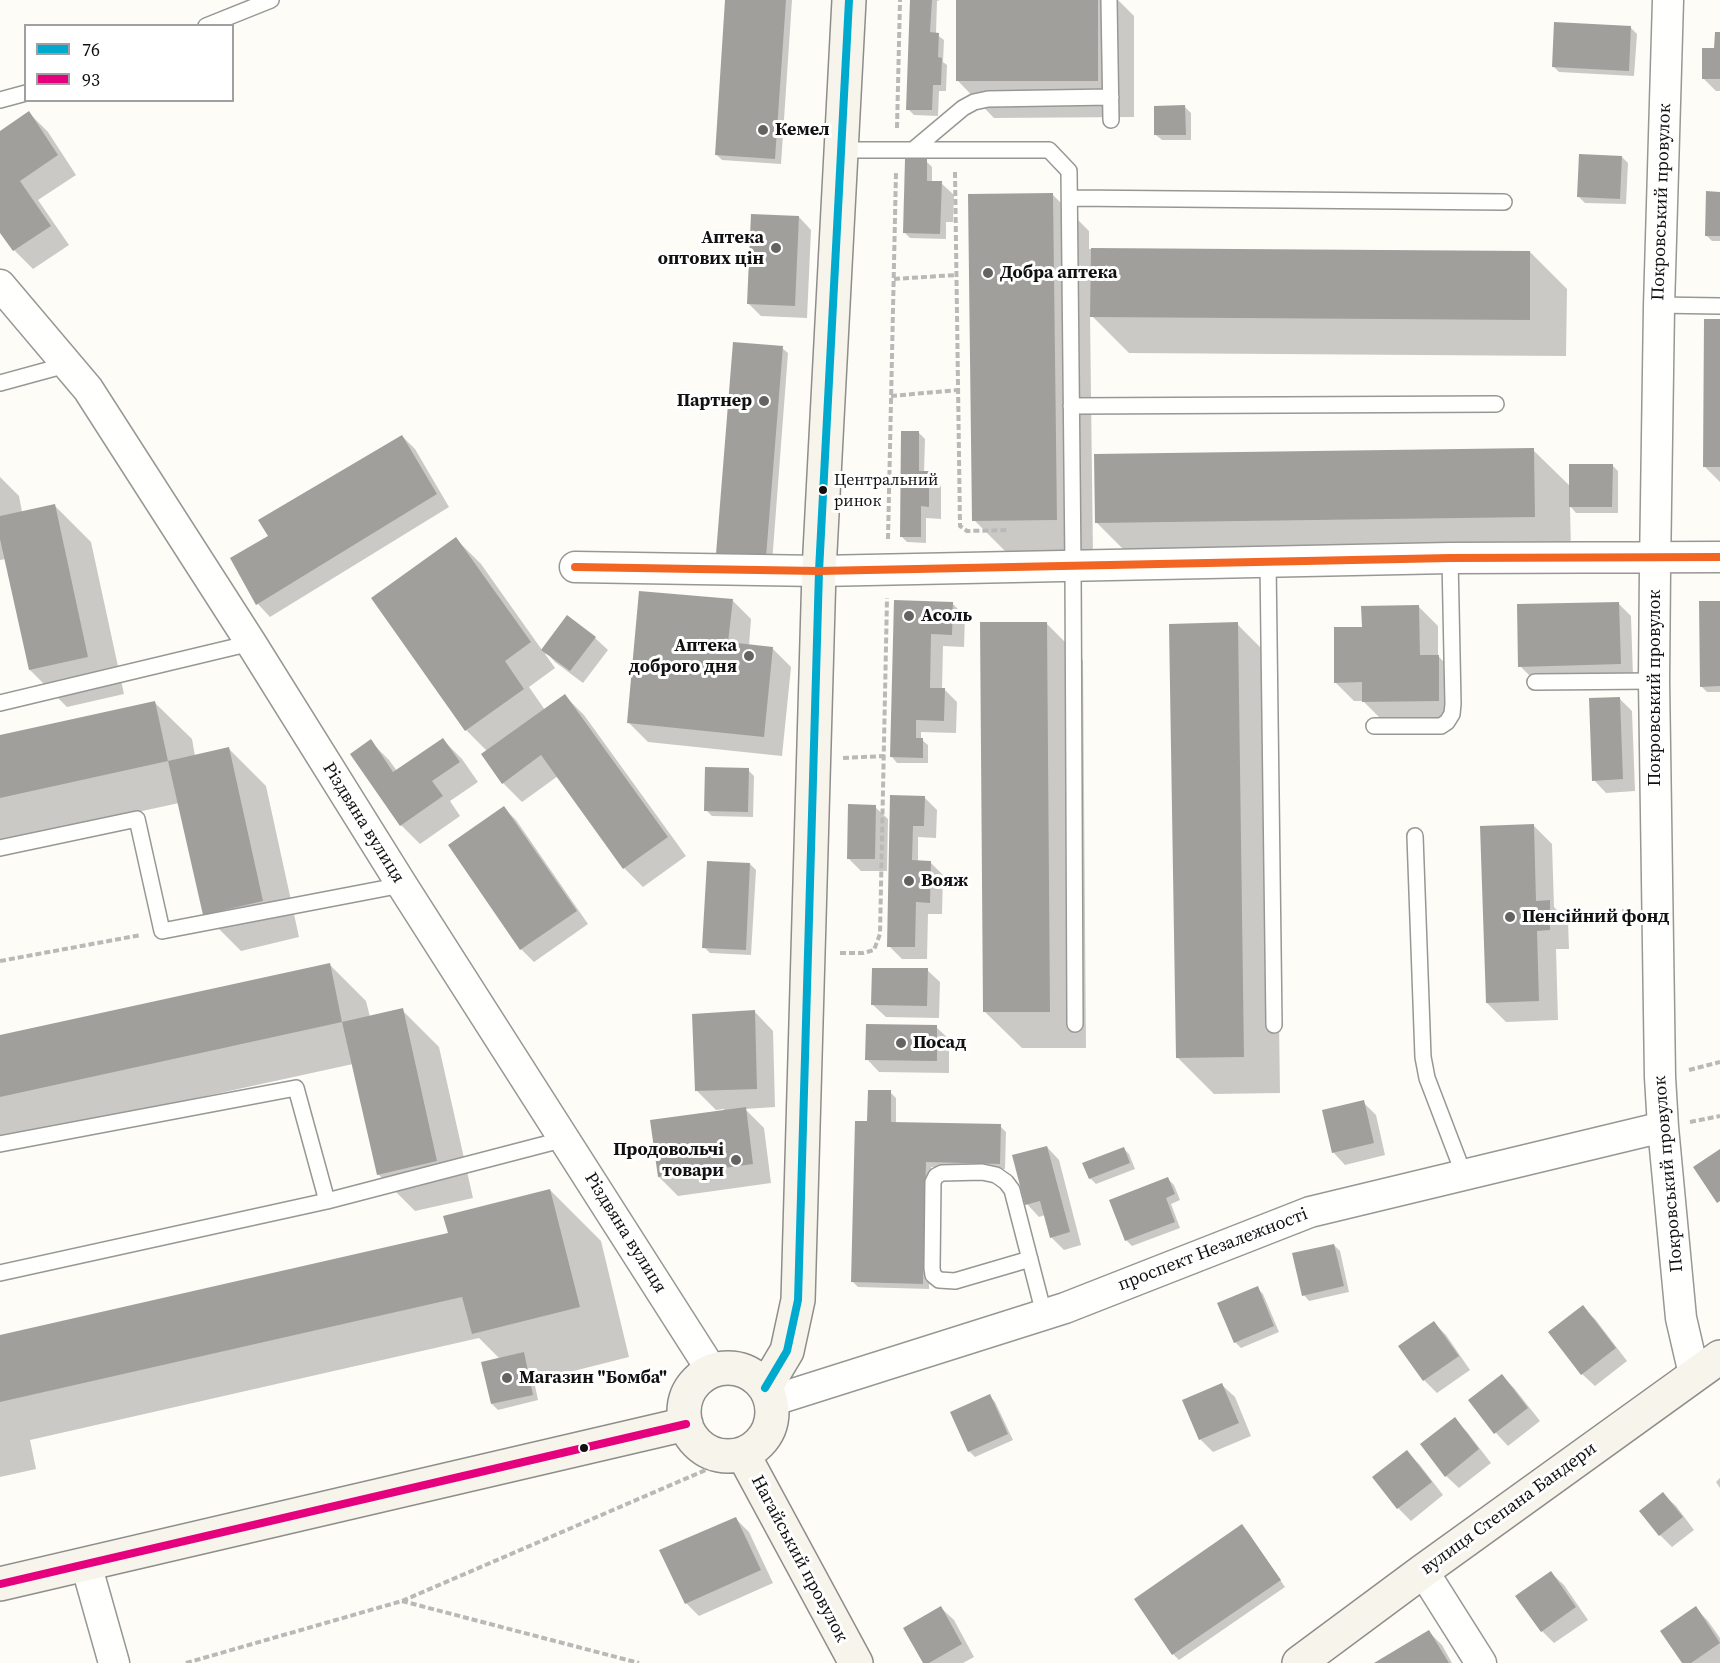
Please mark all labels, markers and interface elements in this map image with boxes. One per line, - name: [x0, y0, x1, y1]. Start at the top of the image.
- legend: [24, 24, 234, 102]
- text: 76: [82, 37, 100, 62]
- text: 93: [82, 67, 100, 92]
- street label: Покровський провулок: [1648, 103, 1676, 301]
- place label: Кемел: [775, 119, 830, 141]
- marker: Кемел: [756, 123, 770, 137]
- place label: Аптека оптових цін: [658, 227, 764, 270]
- marker: Аптека оптових цін: [769, 241, 783, 255]
- place label: Добра аптека: [1000, 262, 1118, 284]
- marker: Добра аптека: [981, 266, 995, 280]
- place label: Партнер: [677, 390, 752, 412]
- marker: Партнер: [757, 394, 771, 408]
- place label: Центральний ринок: [834, 471, 938, 509]
- marker: Центральний ринок: [817, 484, 829, 496]
- street label: Покровський провулок: [1644, 589, 1666, 787]
- place label: Асоль: [921, 605, 972, 627]
- marker: Асоль: [902, 609, 916, 623]
- place label: Аптека доброго дня: [629, 635, 737, 678]
- marker: Аптека доброго дня: [742, 649, 756, 663]
- street label: Різдвяна вулиця: [317, 759, 409, 887]
- place label: Вояж: [921, 870, 968, 892]
- marker: Вояж: [902, 874, 916, 888]
- place label: Пенсійний фонд: [1522, 906, 1670, 928]
- marker: Пенсійний фонд: [1503, 910, 1517, 924]
- place label: Посад: [913, 1032, 966, 1054]
- marker: Посад: [894, 1036, 908, 1050]
- street label: Покровський провулок: [1650, 1075, 1688, 1273]
- place label: Продовольчі товари: [613, 1139, 724, 1182]
- marker: Продовольчі товари: [729, 1153, 743, 1167]
- street label: Різдвяна вулиця: [579, 1169, 671, 1297]
- street label: проспект Незалежності: [1115, 1204, 1311, 1296]
- place label: Магазин "Бомба": [519, 1367, 667, 1389]
- marker: Магазин "Бомба": [500, 1371, 514, 1385]
- street label: вулиця Степана Бандери: [1417, 1438, 1601, 1580]
- unlabelled marker: [578, 1442, 590, 1454]
- street label: Нагайський провулок: [746, 1472, 852, 1646]

